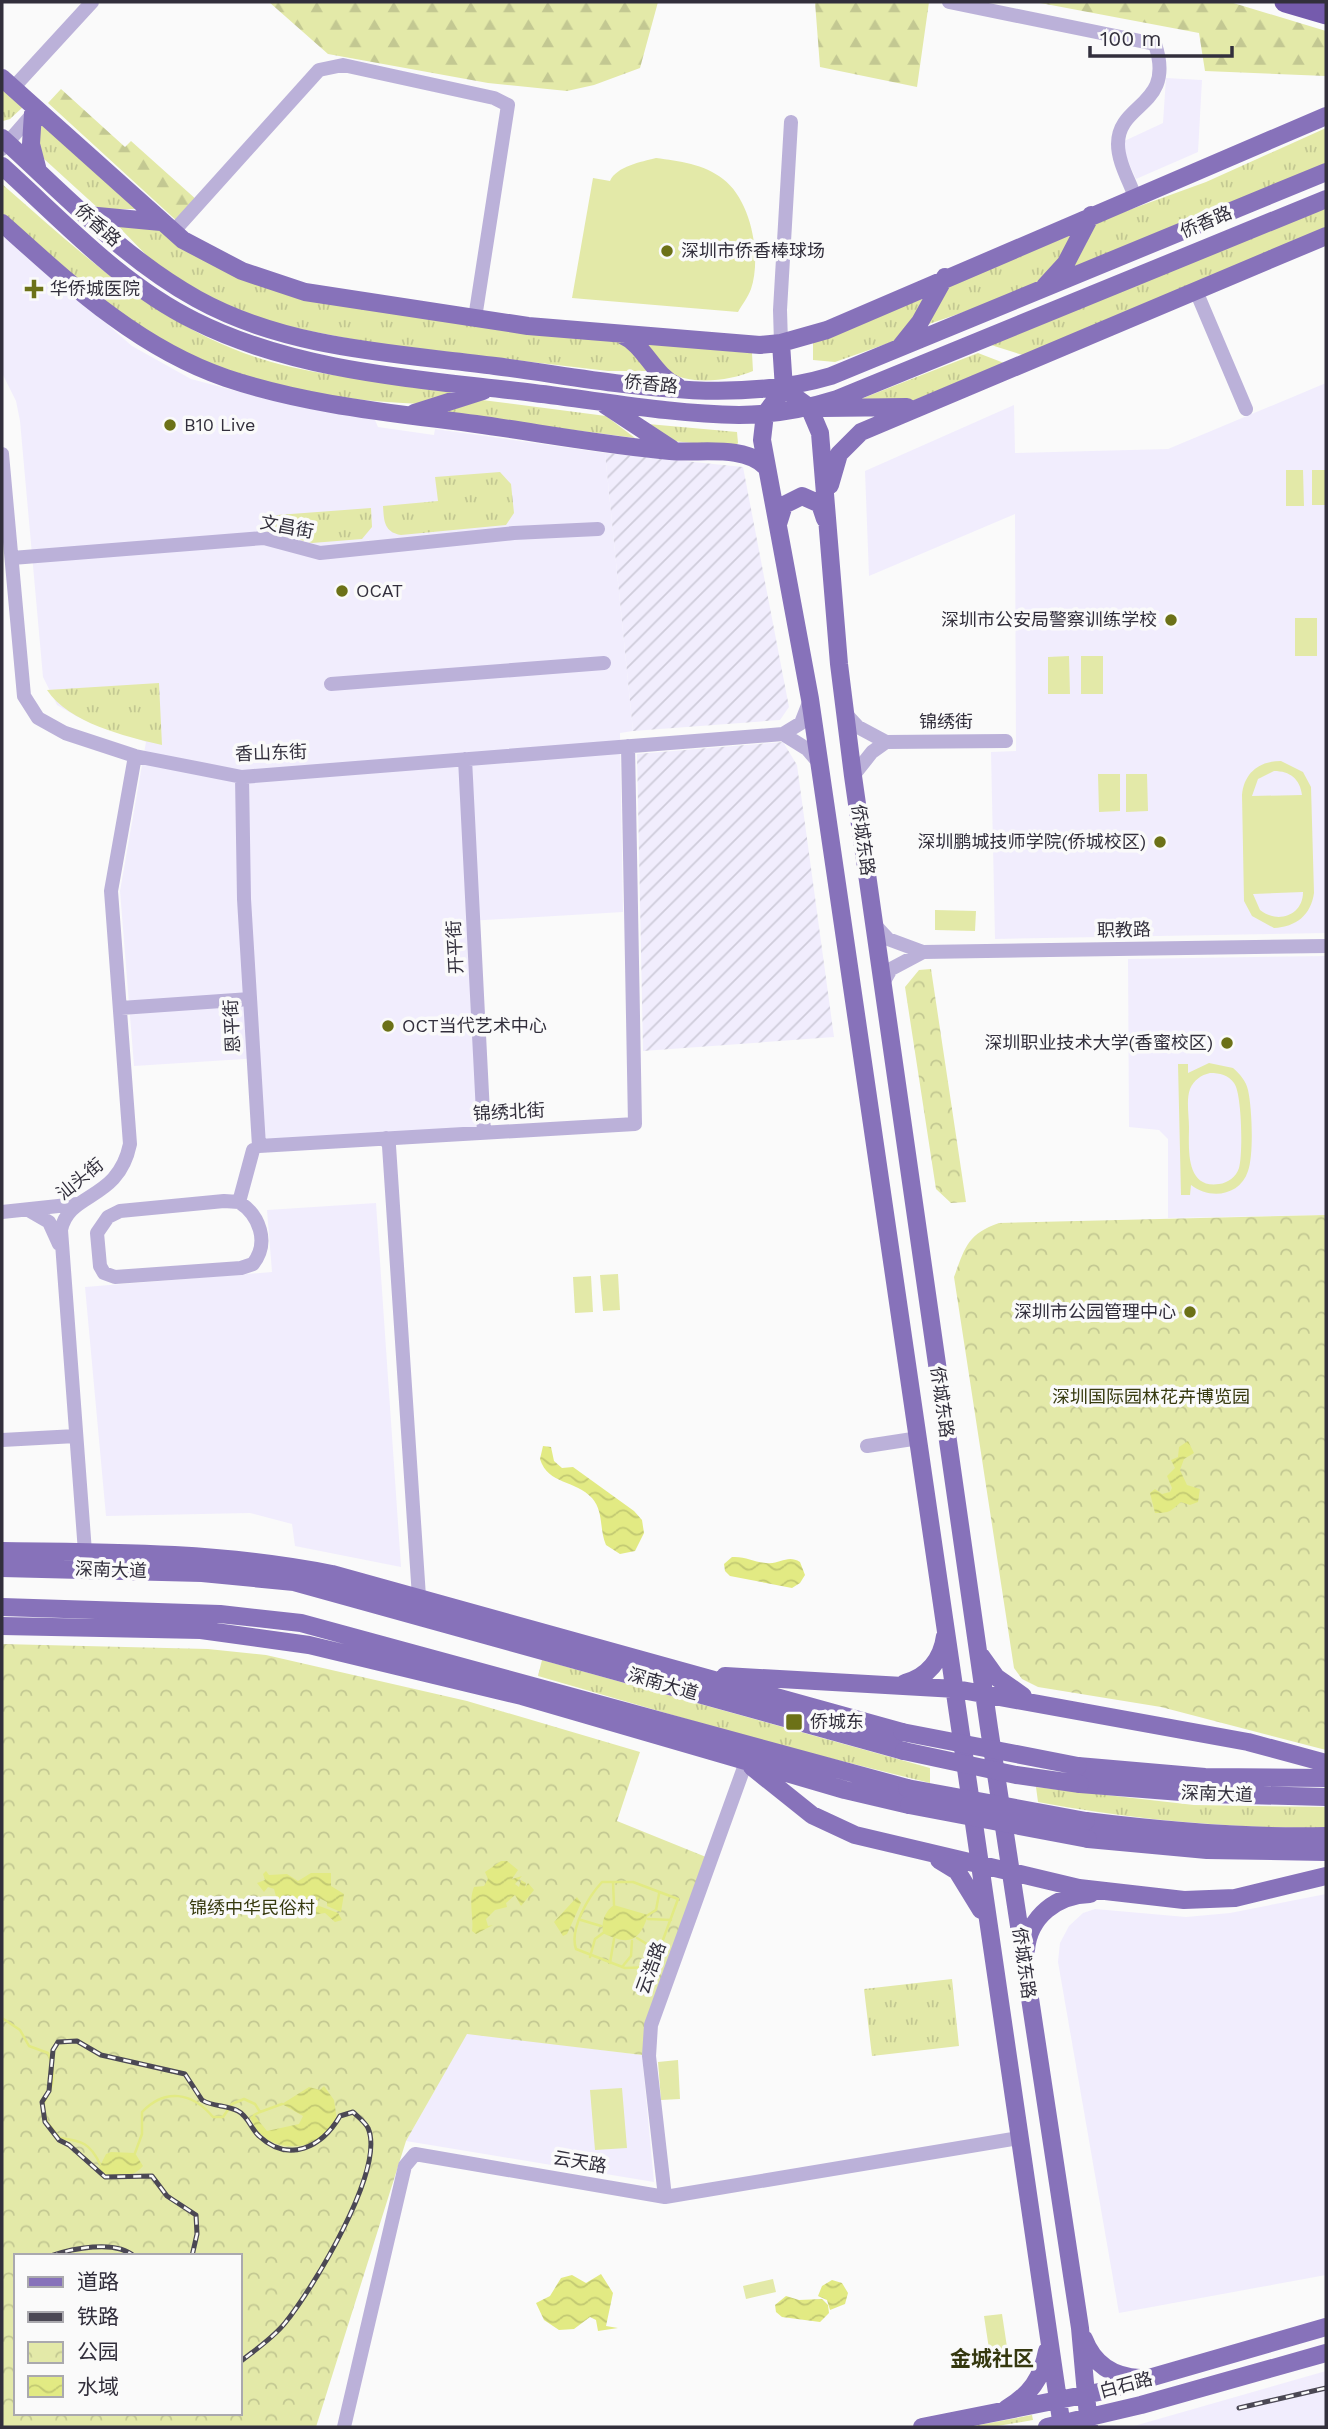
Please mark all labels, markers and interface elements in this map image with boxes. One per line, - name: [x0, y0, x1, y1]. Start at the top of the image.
- scale bar: [1090, 14, 1232, 58]
- text: 100 m: [1100, 26, 1162, 51]
- street label: 侨香路: [71, 199, 125, 250]
- street label: 侨香路: [1177, 201, 1235, 242]
- place label: 深圳市侨香棒球场: [681, 240, 825, 261]
- marker: 深圳市侨香棒球场: [659, 243, 675, 259]
- place label: 华侨城医院: [50, 278, 140, 299]
- marker: 华侨城医院: [24, 279, 44, 299]
- street label: 侨香路: [623, 370, 679, 397]
- place label: B10 Live: [184, 414, 255, 435]
- marker: B10 Live: [162, 417, 178, 433]
- street label: 文昌街: [259, 511, 316, 542]
- place label: OCAT: [356, 580, 403, 601]
- marker: OCAT: [334, 583, 350, 599]
- place label: 深圳市公安局警察训练学校: [941, 609, 1157, 630]
- marker: 深圳市公安局警察训练学校: [1163, 612, 1179, 628]
- street label: 锦绣街: [919, 711, 973, 732]
- street label: 香山东街: [235, 741, 307, 764]
- street label: 侨城东路: [848, 803, 879, 877]
- place label: 深圳鹏城技师学院(侨城校区): [917, 831, 1146, 852]
- marker: 深圳鹏城技师学院(侨城校区): [1152, 834, 1168, 850]
- street label: 职教路: [1097, 919, 1151, 940]
- street label: 开平街: [443, 920, 466, 975]
- street label: 恩平街: [220, 999, 243, 1054]
- place label: OCT当代艺术中心: [402, 1015, 547, 1036]
- marker: OCT当代艺术中心: [380, 1018, 396, 1034]
- place label: 深圳职业技术大学(香蜜校区): [984, 1032, 1213, 1053]
- marker: 深圳职业技术大学(香蜜校区): [1219, 1035, 1235, 1051]
- street label: 锦绣北街: [472, 1099, 545, 1124]
- street label: 汕头街: [52, 1153, 107, 1204]
- place label: 深圳市公园管理中心: [1014, 1301, 1176, 1322]
- marker: 深圳市公园管理中心: [1182, 1304, 1198, 1320]
- street label: 侨城东路: [927, 1365, 958, 1439]
- park label: 深圳国际园林花卉博览园: [1052, 1386, 1250, 1407]
- street label: 深南大道: [75, 1558, 147, 1581]
- street label: 深南大道: [626, 1664, 701, 1704]
- place label: 侨城东: [810, 1711, 864, 1732]
- marker: 侨城东: [784, 1712, 804, 1732]
- street label: 深南大道: [1181, 1782, 1253, 1805]
- park label: 锦绣中华民俗村: [189, 1897, 315, 1918]
- street label: 侨城东路: [1009, 1926, 1040, 2000]
- street label: 云浩路: [631, 1939, 670, 1997]
- street label: 云天路: [552, 2146, 608, 2177]
- legend: [14, 2254, 242, 2415]
- text: 道路: [77, 2269, 119, 2294]
- text: 铁路: [77, 2304, 119, 2329]
- text: 公园: [77, 2339, 119, 2364]
- district label: 金城社区: [950, 2346, 1034, 2371]
- street label: 白石路: [1097, 2367, 1155, 2402]
- text: 水域: [77, 2374, 119, 2399]

